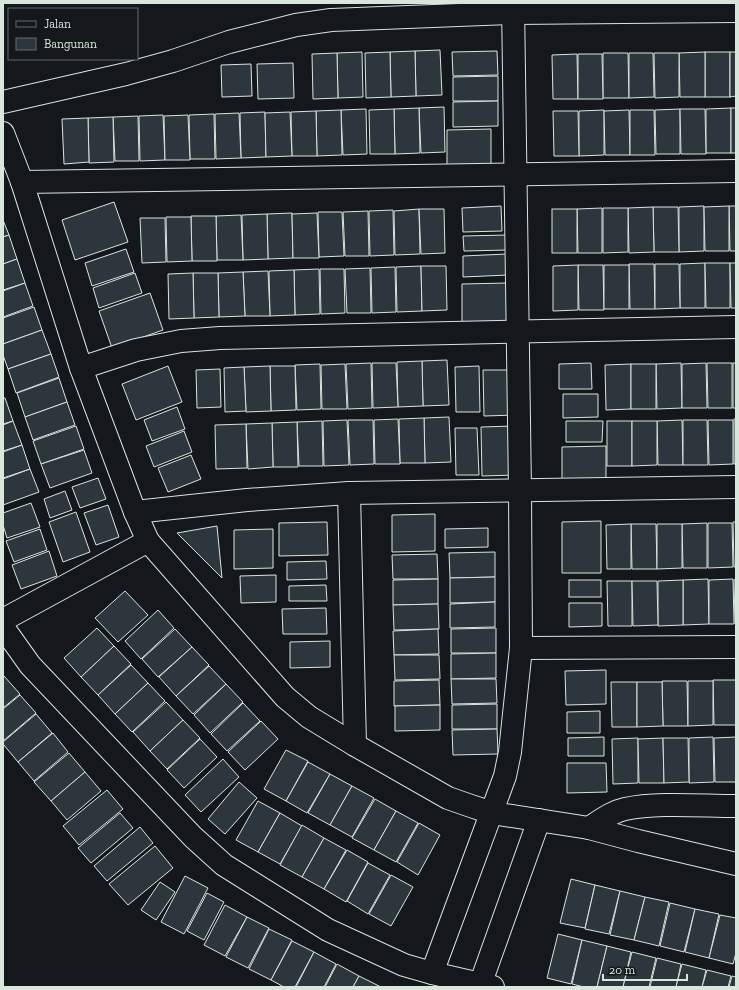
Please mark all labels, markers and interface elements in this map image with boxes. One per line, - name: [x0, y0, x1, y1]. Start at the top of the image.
- legend: [8, 8, 138, 60]
- text: Jalan: [44, 17, 71, 31]
- text: Bangunan: [44, 37, 97, 51]
- scale bar: [603, 956, 687, 982]
- text: 20 m: [609, 963, 636, 977]

